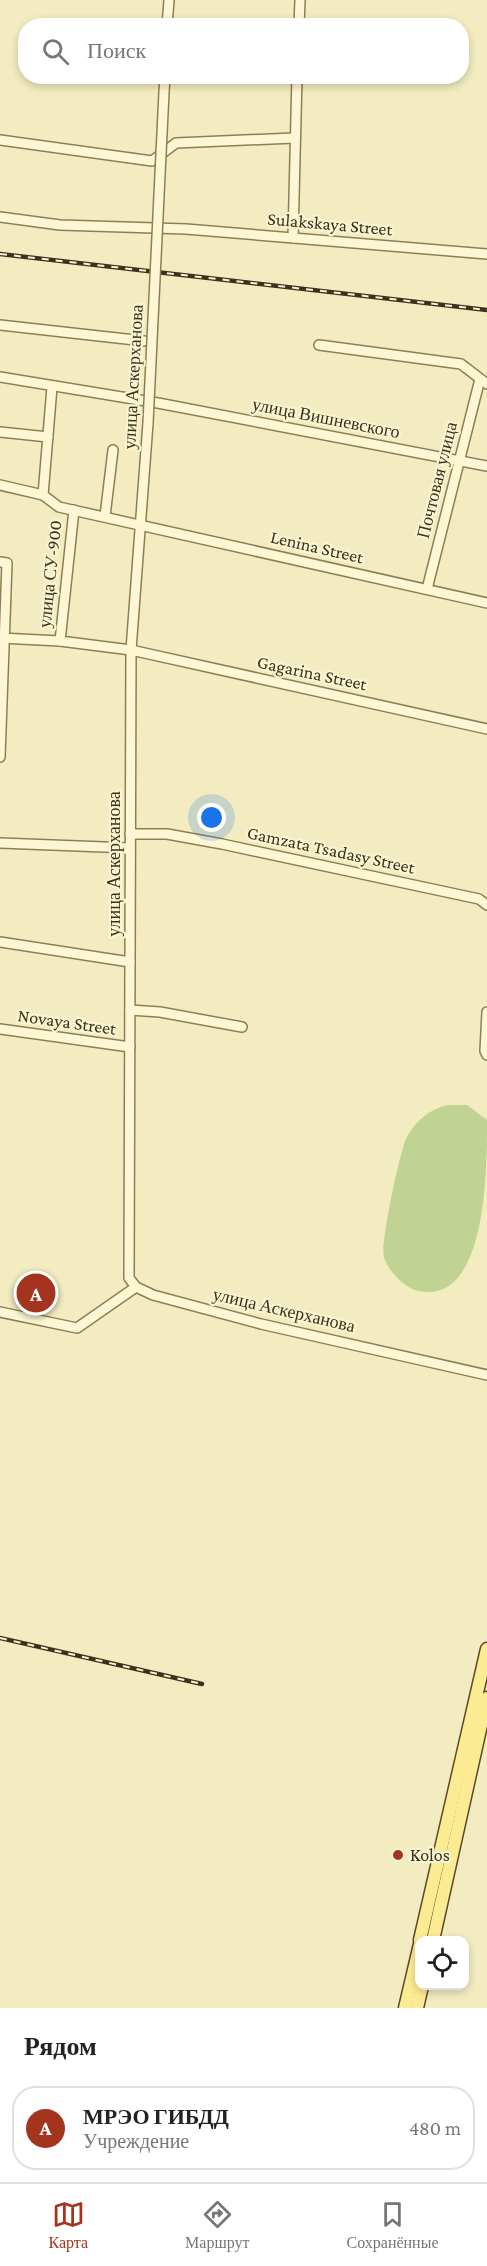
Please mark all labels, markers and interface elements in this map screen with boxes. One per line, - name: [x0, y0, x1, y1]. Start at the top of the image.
- search box: [18, 18, 469, 84]
- icon: search: [39, 35, 72, 68]
- text: Поиск: [87, 38, 146, 63]
- street label: Sulakskaya Street: [267, 209, 394, 240]
- street label: улица Аскерханова: [119, 304, 147, 450]
- street label: улица Вишневского: [250, 394, 402, 442]
- street label: Почтовая улица: [413, 420, 461, 540]
- street label: улица СУ-900: [34, 519, 66, 629]
- street label: Lenina Street: [269, 527, 366, 568]
- street label: Gagarina Street: [255, 652, 370, 695]
- street label: улица Аскерханова: [104, 791, 124, 937]
- your location: [197, 803, 226, 832]
- street label: Gamzata Tsadasy Street: [245, 822, 418, 878]
- street label: Novaya Street: [17, 1005, 118, 1039]
- pin: A: [16, 1270, 56, 1316]
- street label: улица Аскерханова: [211, 1284, 357, 1336]
- place label: Kolos: [410, 1845, 450, 1865]
- marker: Kolos: [391, 1848, 405, 1862]
- map controls: [415, 1936, 469, 1990]
- button: locate: [415, 1936, 469, 1990]
- text: Рядом: [24, 2032, 97, 2061]
- text: МРЭО ГИБДД: [83, 2104, 229, 2129]
- text: A: [40, 2117, 51, 2139]
- text: 480 m: [409, 2117, 461, 2139]
- text: Учреждение: [83, 2130, 189, 2152]
- tab: Карта: [48, 2198, 88, 2252]
- tab: Маршрут: [185, 2198, 250, 2252]
- tab: Сохранённые: [347, 2198, 439, 2252]

